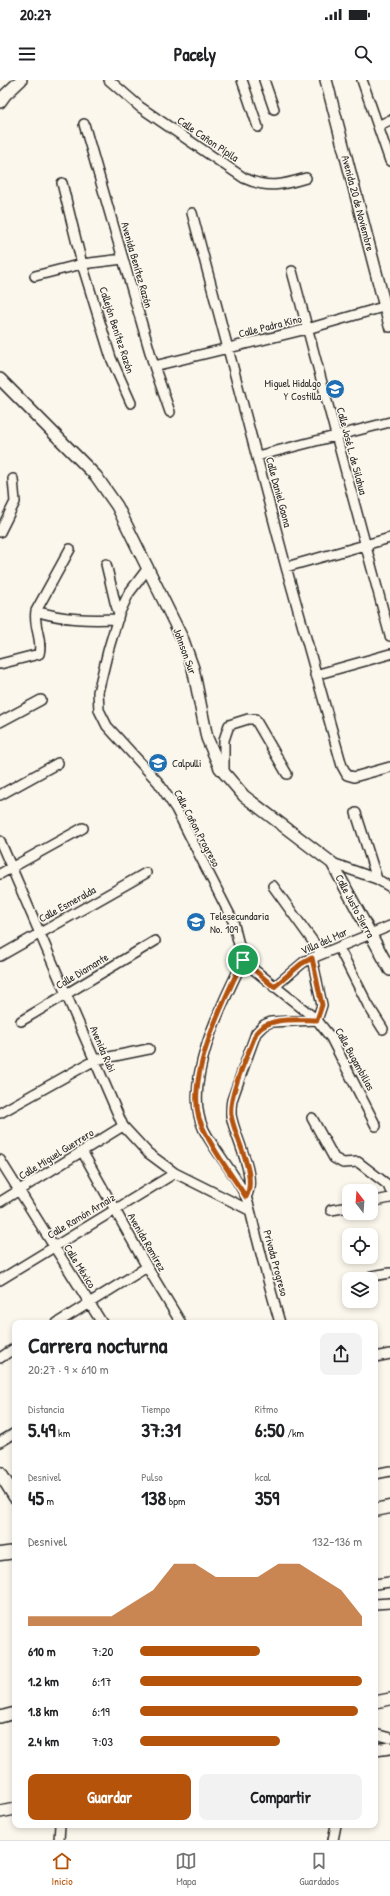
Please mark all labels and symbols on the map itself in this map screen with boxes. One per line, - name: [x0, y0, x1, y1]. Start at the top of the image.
- street label: Calle Cañon Pípila: [174, 113, 242, 165]
- street label: Avenida 20 de Noviembre: [338, 154, 378, 253]
- street label: Avenida Benítez Razón: [118, 220, 156, 310]
- street label: Callejón Benítez Razón: [96, 285, 138, 375]
- street label: Calle Padra Kino: [237, 311, 304, 341]
- place label: Miguel Hidalgo Y Costilla: [264, 376, 322, 403]
- school or university icon: Miguel Hidalgo Y Costilla: [324, 378, 346, 400]
- street label: Calle José L. de Silahua: [334, 406, 371, 497]
- street label: Calle Daniel Gaona: [263, 455, 295, 529]
- street label: Johnson Sur: [170, 626, 200, 677]
- school or university icon: Calpulli: [147, 752, 169, 774]
- place label: Calpulli: [172, 756, 202, 770]
- street label: Calle Cañon Progreso: [171, 787, 223, 869]
- street label: Calle Justo Sierra: [332, 872, 378, 941]
- street label: Calle Esmeralda: [36, 882, 99, 925]
- place label: Telesecundaria No. 109: [210, 909, 269, 936]
- school or university icon: Telesecundaria No. 109: [185, 911, 207, 933]
- street label: Villa del Mar: [299, 924, 350, 957]
- pin: [226, 943, 260, 977]
- street label: Calle Diamante: [53, 950, 111, 992]
- street label: Avenida Rubi: [87, 1024, 119, 1074]
- street label: Calle Bugambilias: [332, 1025, 378, 1093]
- street label: Calle Miguel Guerrero: [16, 1125, 97, 1183]
- north arrow: [342, 1184, 378, 1220]
- street label: Calle Ramón Arnaiz: [44, 1190, 118, 1242]
- street label: Avenida Ramírez: [125, 1210, 170, 1274]
- street label: Privada Progreso: [260, 1228, 292, 1298]
- street label: Calle México: [61, 1242, 99, 1291]

